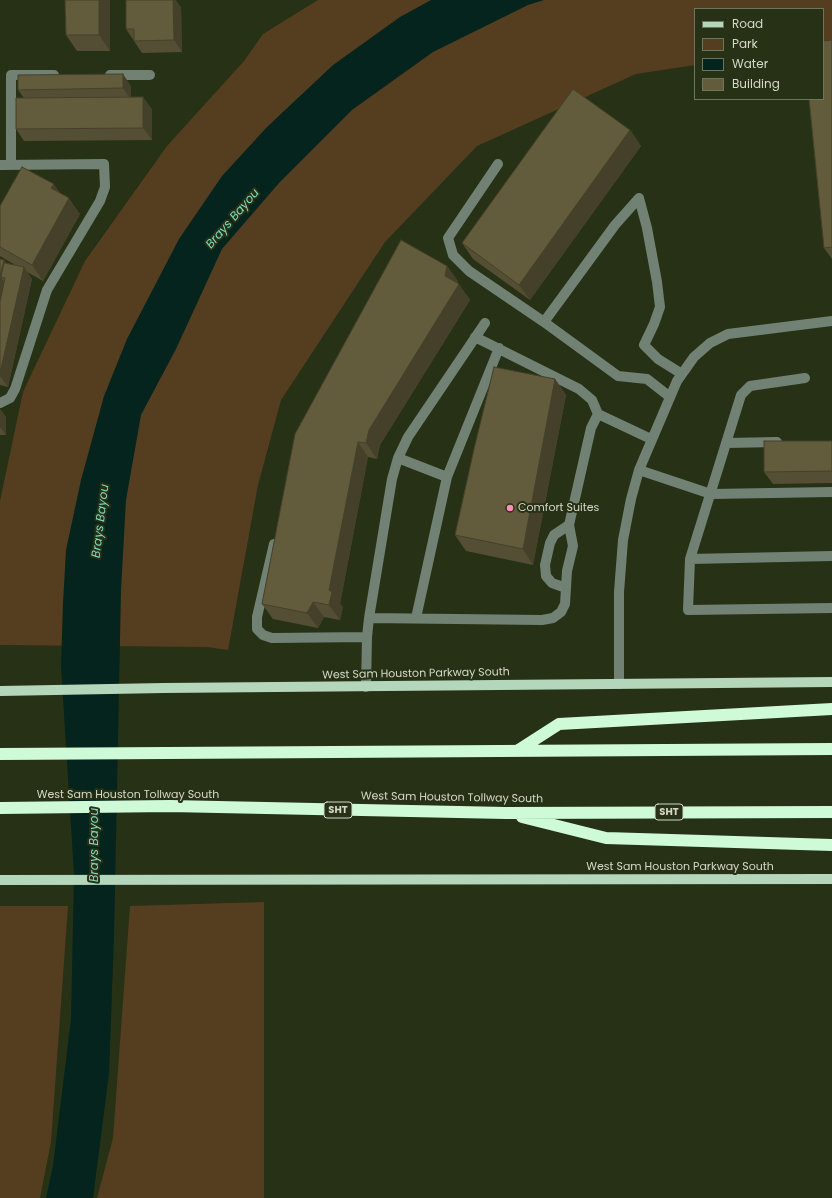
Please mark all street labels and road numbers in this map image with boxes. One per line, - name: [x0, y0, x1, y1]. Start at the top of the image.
- street label: West Sam Houston Parkway South: [322, 666, 510, 682]
- street label: West Sam Houston Tollway South: [37, 788, 219, 802]
- street label: West Sam Houston Tollway South: [361, 790, 543, 806]
- road number: SHT: [324, 802, 352, 818]
- road number: SHT: [655, 804, 683, 820]
- street label: West Sam Houston Parkway South: [586, 860, 774, 874]

